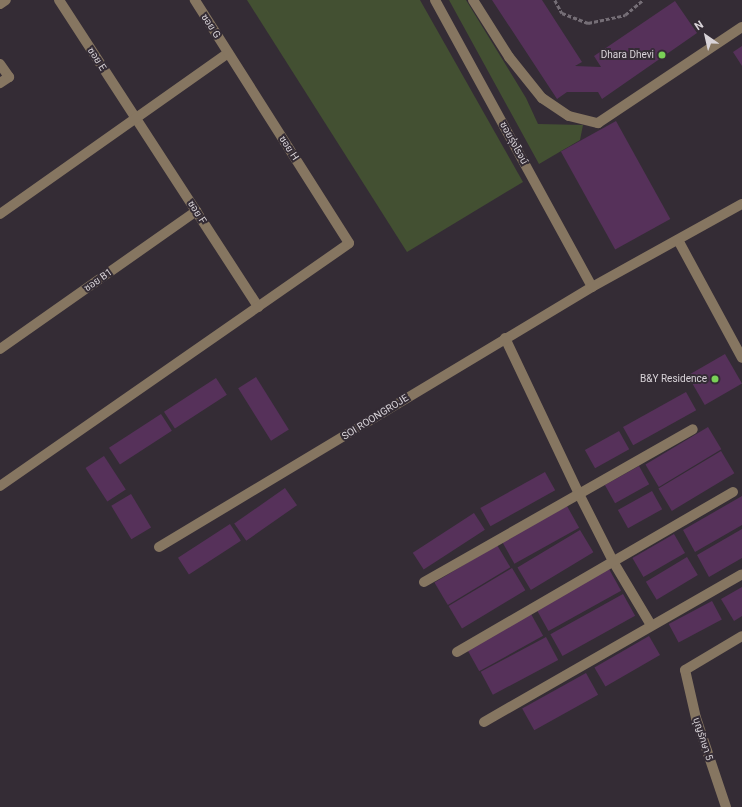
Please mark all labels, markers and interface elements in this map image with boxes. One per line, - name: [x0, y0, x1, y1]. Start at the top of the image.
- street label: ซอย G: [199, 12, 223, 40]
- north arrow: [686, 16, 726, 56]
- text: N: [692, 18, 706, 33]
- street label: ซอย E: [85, 45, 109, 73]
- place label: Dhara Dhevi: [601, 49, 654, 61]
- marker: Dhara Dhevi: [657, 50, 667, 60]
- street label: ซอยรุ่งโรจน์: [497, 120, 531, 166]
- street label: ซอย H: [277, 133, 301, 163]
- street label: ซอย F: [185, 198, 209, 226]
- street label: ซอย B1: [82, 266, 114, 294]
- place label: B&Y Residence: [640, 373, 707, 385]
- marker: B&Y Residence: [710, 374, 720, 384]
- street label: SOI ROONGROJE: [340, 392, 410, 442]
- street label: บุญรักษา 5: [690, 716, 716, 762]

